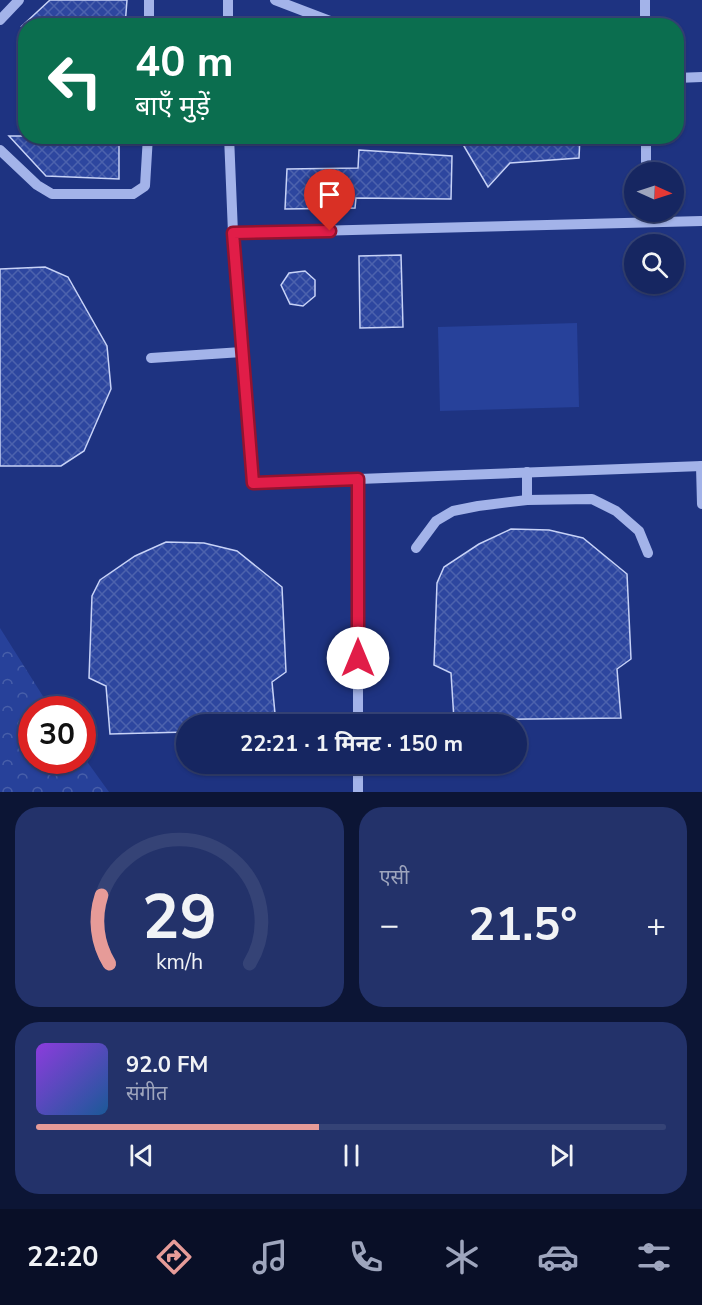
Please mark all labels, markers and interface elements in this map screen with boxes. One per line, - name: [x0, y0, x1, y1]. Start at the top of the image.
- text: 40 m: [135, 34, 234, 91]
- icon: left: [36, 42, 114, 120]
- text: बाएँ मुड़ें: [135, 88, 210, 125]
- north arrow: [624, 162, 684, 222]
- map controls: [624, 162, 684, 294]
- pin: [304, 169, 355, 231]
- icon: arrive: [313, 178, 346, 211]
- button: search: [624, 234, 684, 294]
- position arrow: [326, 626, 390, 690]
- speed limit sign: 30: [18, 696, 96, 774]
- text: 22:21 · 1 मिनट · 150 m: [240, 729, 463, 759]
- text: एसी: [380, 864, 409, 891]
- text: 29: [142, 875, 217, 960]
- text: 21.5°: [468, 895, 577, 956]
- text: −: [380, 903, 399, 948]
- text: +: [646, 903, 666, 948]
- text: km/h: [156, 947, 203, 977]
- text: 92.0 FM: [126, 1050, 208, 1080]
- text: संगीत: [126, 1080, 167, 1107]
- icon: previous: [125, 1139, 158, 1172]
- icon: pause: [335, 1139, 368, 1172]
- icon: next: [545, 1139, 578, 1172]
- icon: directions: [153, 1236, 195, 1278]
- icon: music: [249, 1236, 291, 1278]
- icon: phone: [345, 1236, 387, 1278]
- icon: climate: [441, 1236, 483, 1278]
- icon: car: [537, 1236, 579, 1278]
- icon: filters: [633, 1236, 675, 1278]
- text: 22:20: [27, 1239, 99, 1276]

